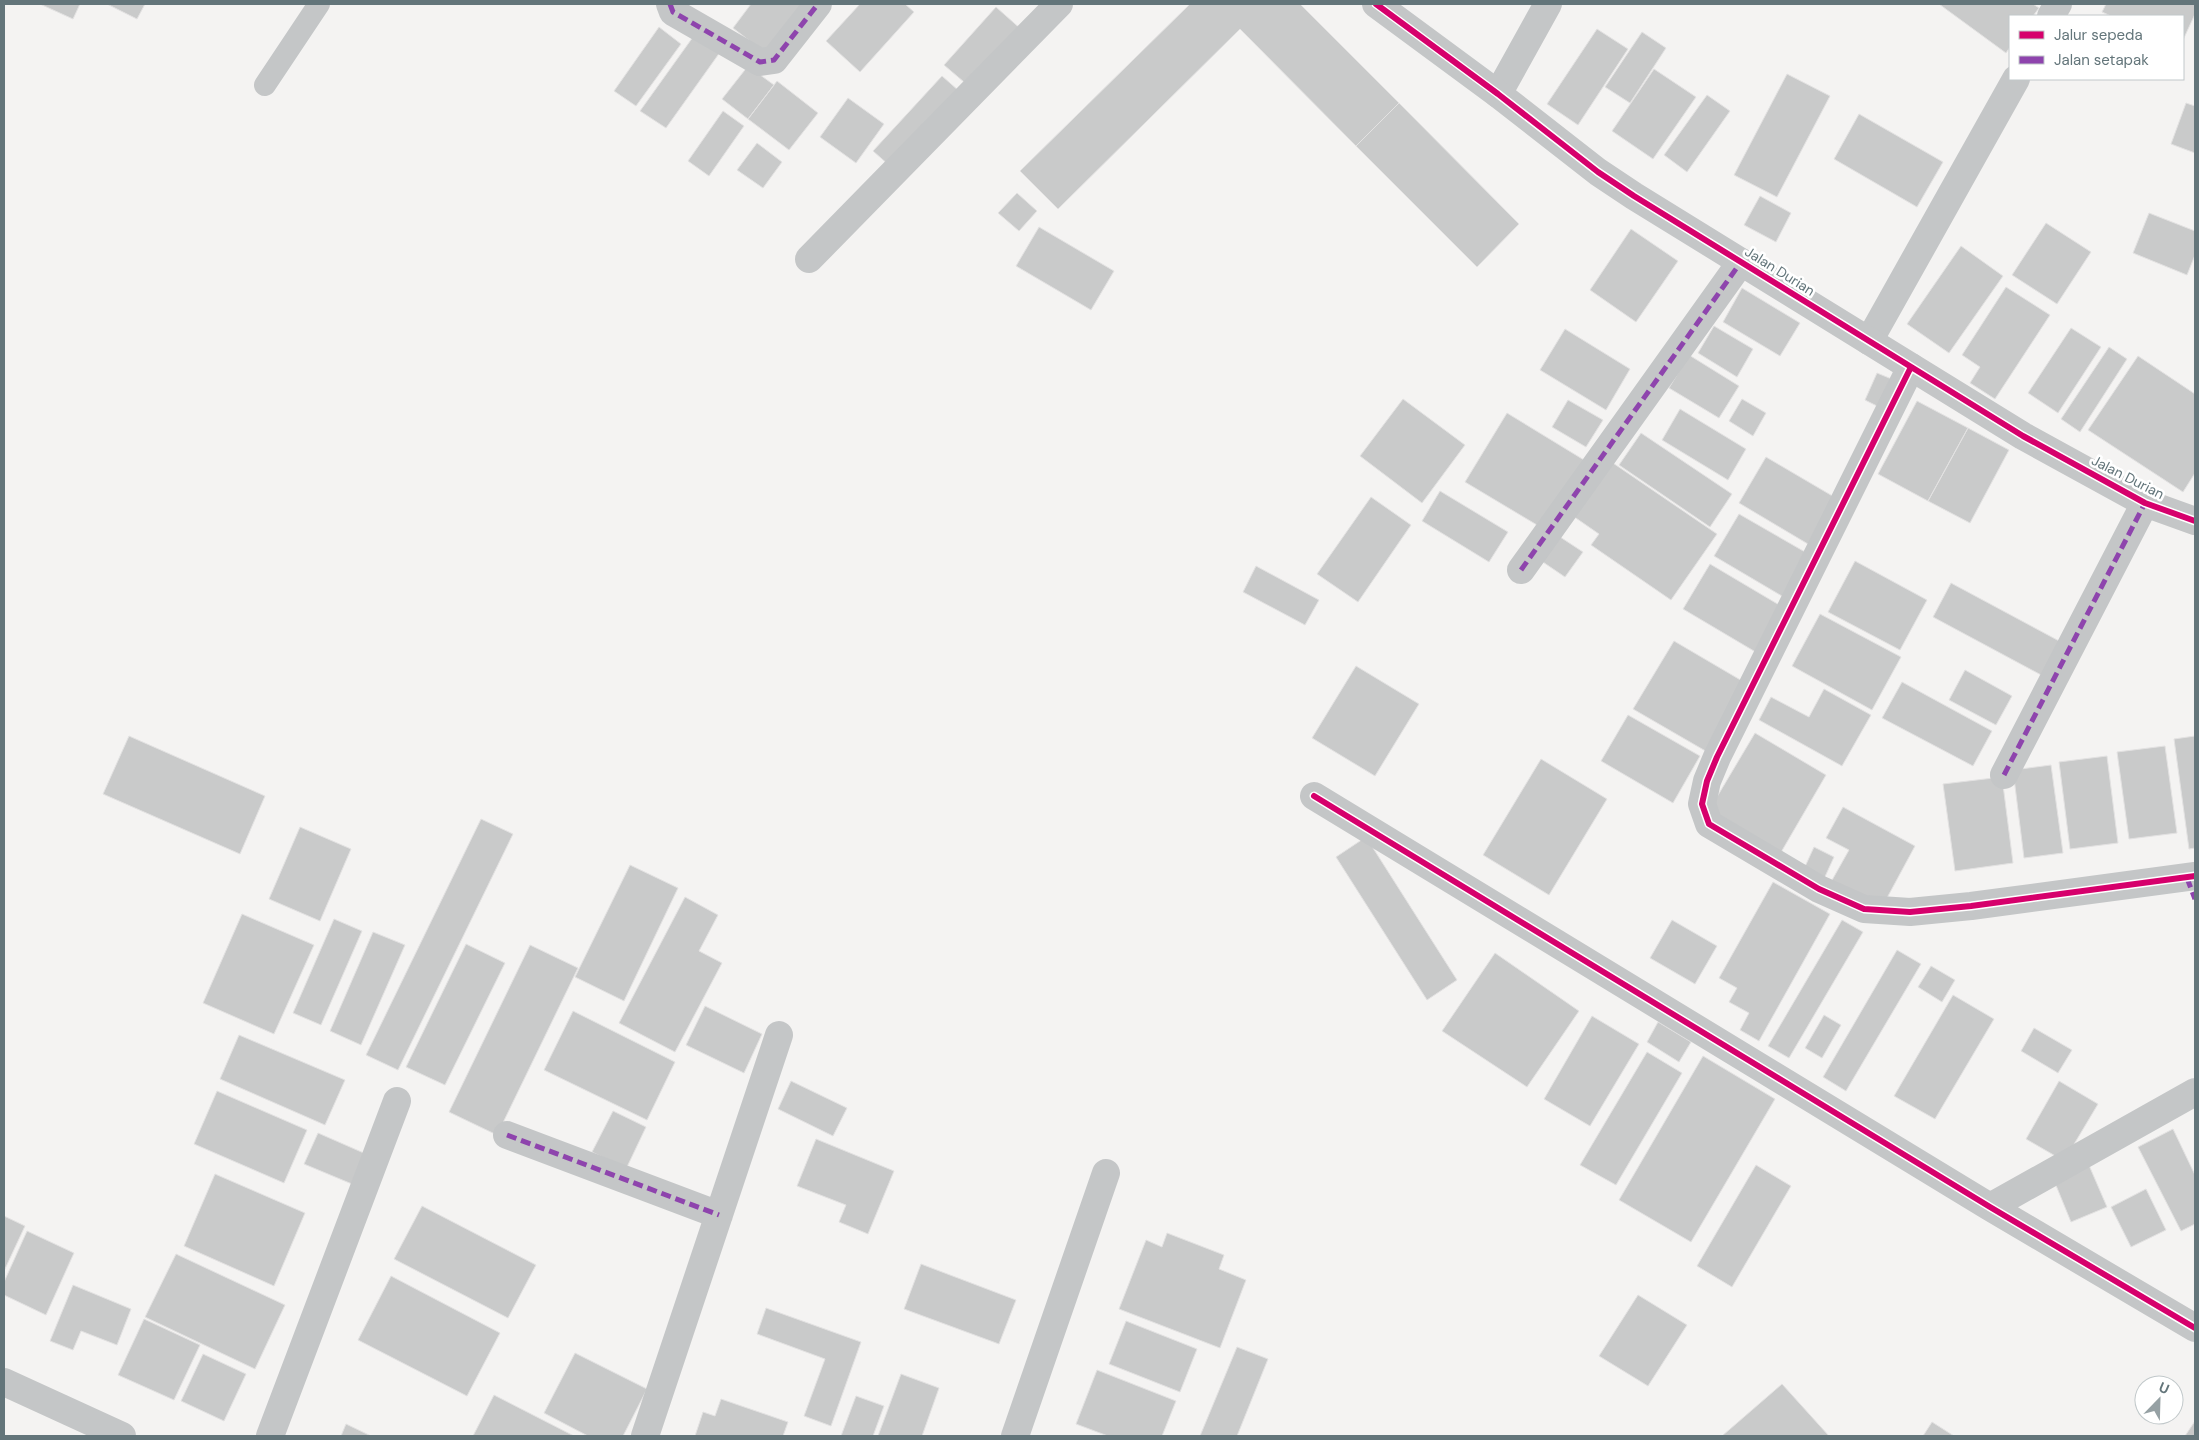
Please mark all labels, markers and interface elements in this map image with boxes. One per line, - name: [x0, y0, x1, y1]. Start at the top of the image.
- legend: [2009, 15, 2184, 80]
- text: Jalur sepeda: [2054, 25, 2143, 45]
- text: Jalan setapak: [2054, 50, 2149, 70]
- street label: Jalan Durian: [1742, 242, 1818, 300]
- street label: Jalan Durian: [2089, 451, 2167, 503]
- north arrow: [2134, 1375, 2184, 1425]
- text: U: [2156, 1378, 2172, 1398]

